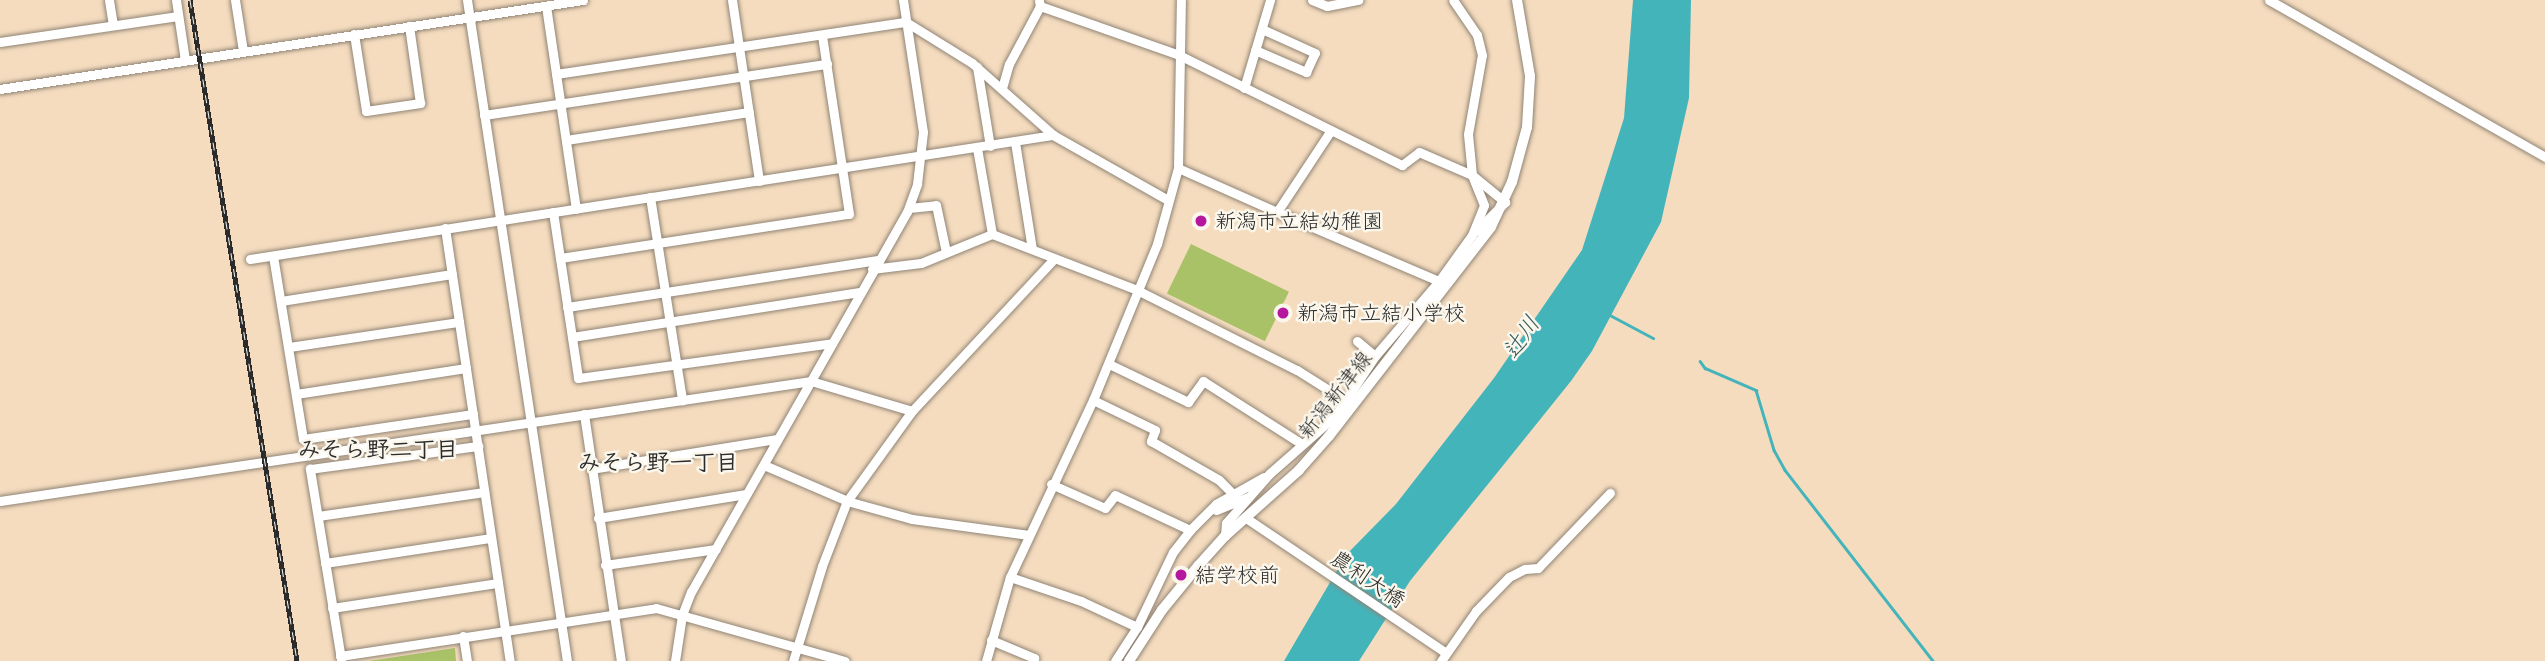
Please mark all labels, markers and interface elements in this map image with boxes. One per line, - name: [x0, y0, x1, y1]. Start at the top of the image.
- place label: 新潟市立結幼稚園: [1215, 208, 1383, 234]
- marker: 新潟市立結幼稚園: [1193, 213, 1209, 229]
- place label: 新潟市立結小学校: [1297, 300, 1465, 326]
- marker: 新潟市立結小学校: [1275, 305, 1291, 321]
- water label: 辻川: [1497, 310, 1545, 364]
- street label: 新潟新津線: [1293, 346, 1377, 444]
- district label: みそら野二丁目: [298, 435, 458, 463]
- district label: みそら野一丁目: [578, 448, 738, 476]
- street label: 農利大橋: [1326, 545, 1410, 613]
- place label: 結学校前: [1195, 562, 1279, 588]
- marker: 結学校前: [1173, 567, 1189, 583]

